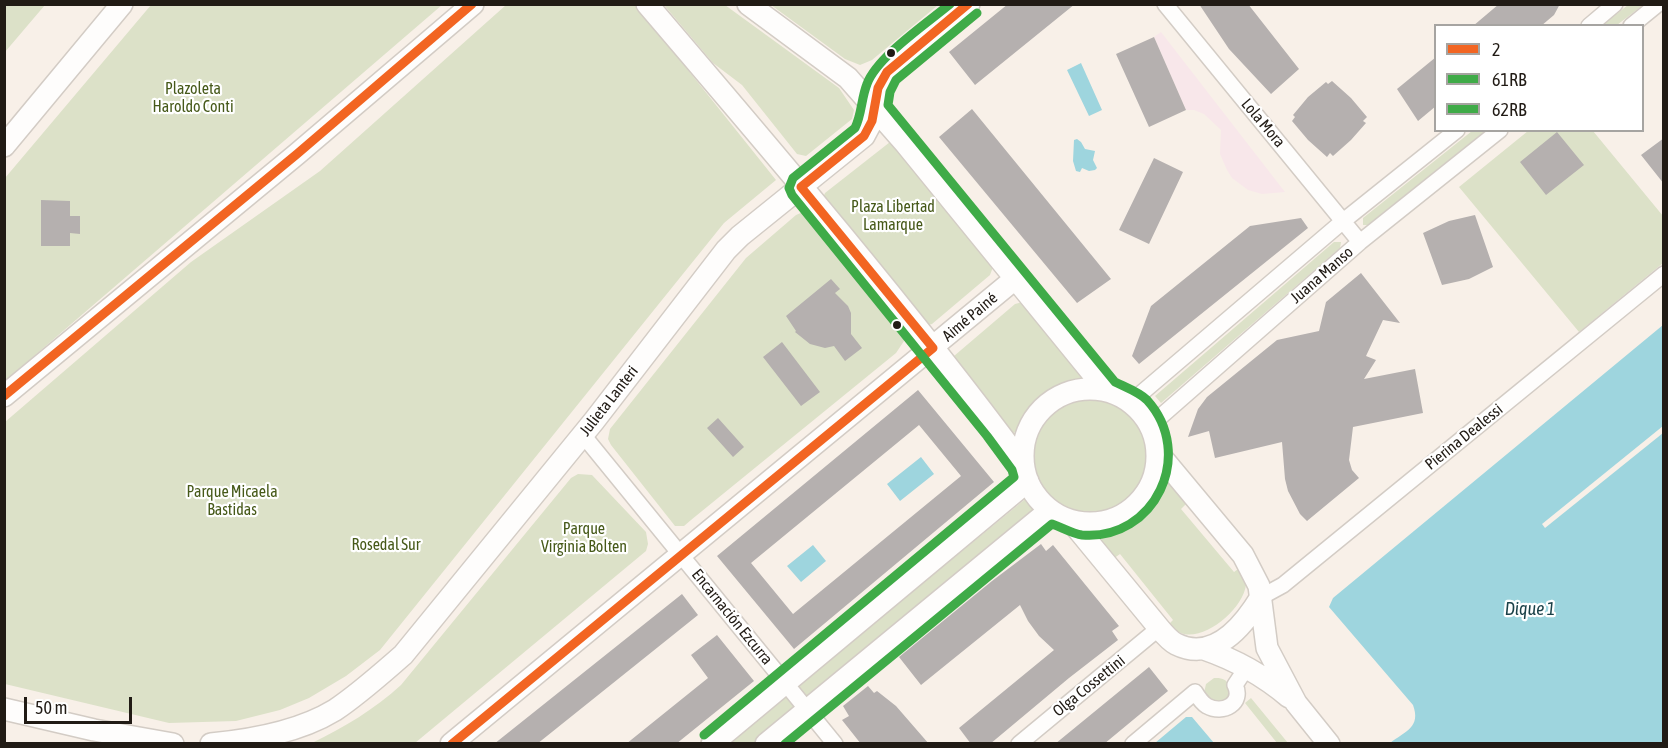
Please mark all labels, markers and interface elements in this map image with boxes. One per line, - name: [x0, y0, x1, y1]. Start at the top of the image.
- legend: [1434, 24, 1644, 132]
- text: 2: [1492, 39, 1500, 60]
- unlabelled marker: [885, 47, 897, 59]
- text: 61RB: [1492, 69, 1526, 90]
- park label: Plazoleta Haroldo Conti: [152, 79, 234, 117]
- street label: Lola Mora: [1237, 95, 1289, 151]
- text: 62RB: [1492, 99, 1526, 120]
- park label: Plaza Libertad Lamarque: [851, 197, 935, 235]
- street label: Juana Manso: [1287, 243, 1357, 307]
- street label: Aimé Painé: [938, 288, 1002, 346]
- unlabelled marker: [891, 319, 903, 331]
- street label: Julieta Lanteri: [576, 362, 642, 440]
- street label: Pierina Dealessi: [1421, 400, 1507, 474]
- park label: Parque Micaela Bastidas: [186, 482, 278, 520]
- park label: Parque Virginia Bolten: [541, 519, 627, 557]
- park label: Rosedal Sur: [352, 535, 420, 555]
- street label: Encarnación Ezcurra: [688, 565, 776, 669]
- water label: Dique 1: [1505, 598, 1555, 620]
- street label: Olga Cossettini: [1049, 651, 1129, 721]
- scale bar: [27, 685, 135, 723]
- text: 50 m: [35, 697, 67, 718]

